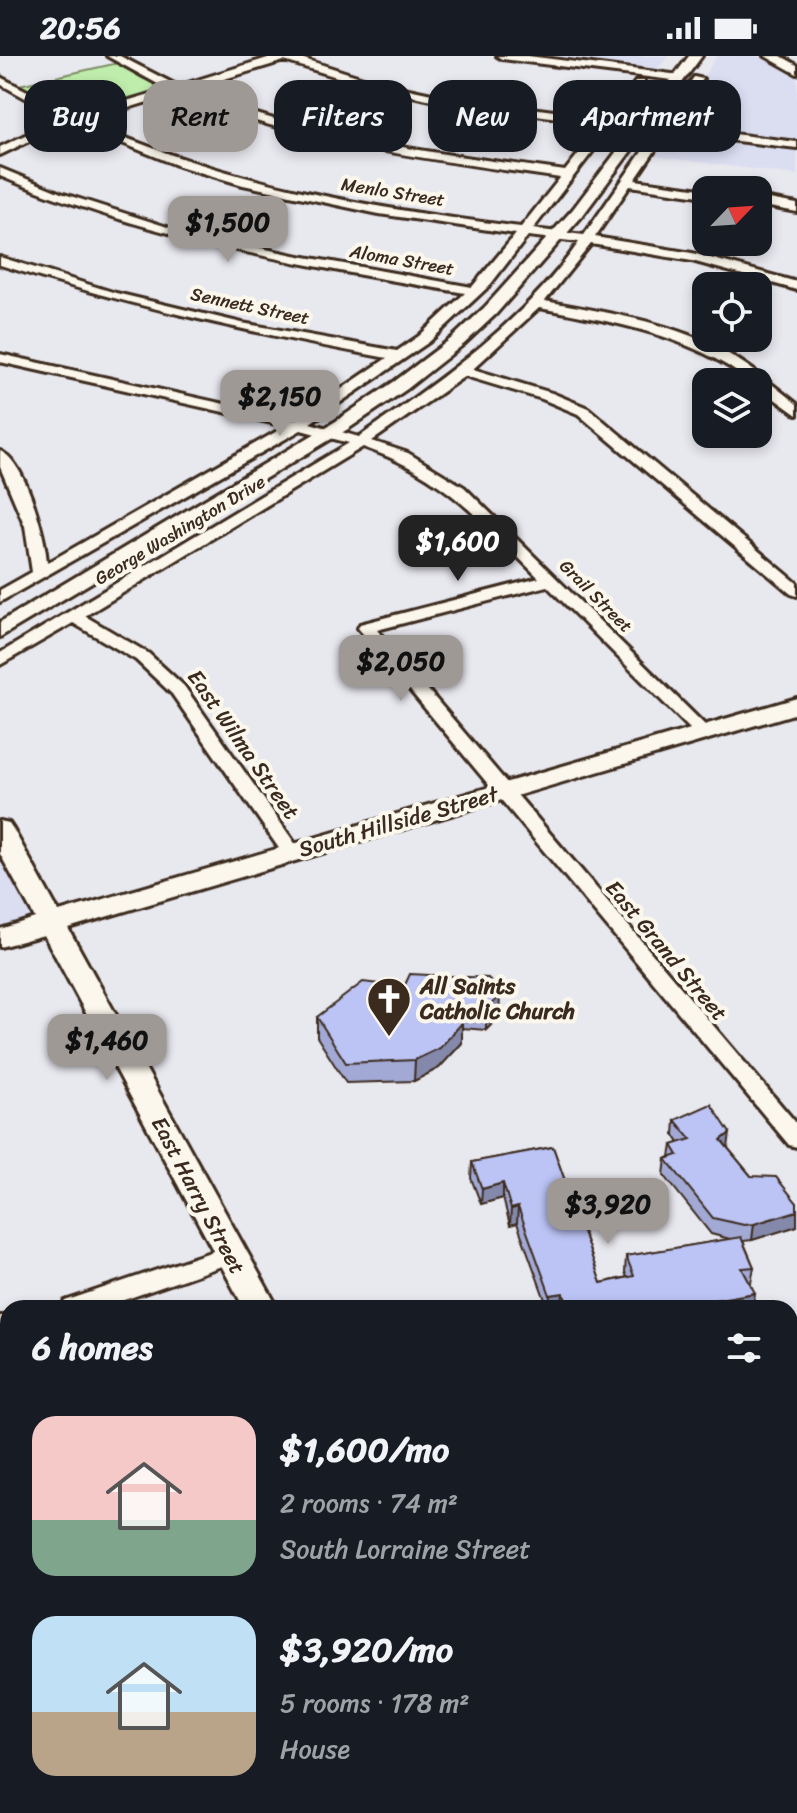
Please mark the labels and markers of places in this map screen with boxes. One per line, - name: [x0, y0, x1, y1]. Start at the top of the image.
- pin: $1,500: [163, 196, 293, 264]
- pin: $2,150: [215, 370, 345, 438]
- pin: $1,600: [393, 515, 523, 583]
- pin: $2,050: [336, 635, 466, 703]
- place label: All Saints Catholic Church: [419, 967, 575, 1031]
- church icon: All Saints Catholic Church: [365, 975, 413, 1038]
- pin: $1,460: [42, 1014, 172, 1082]
- pin: $3,920: [543, 1178, 673, 1246]

